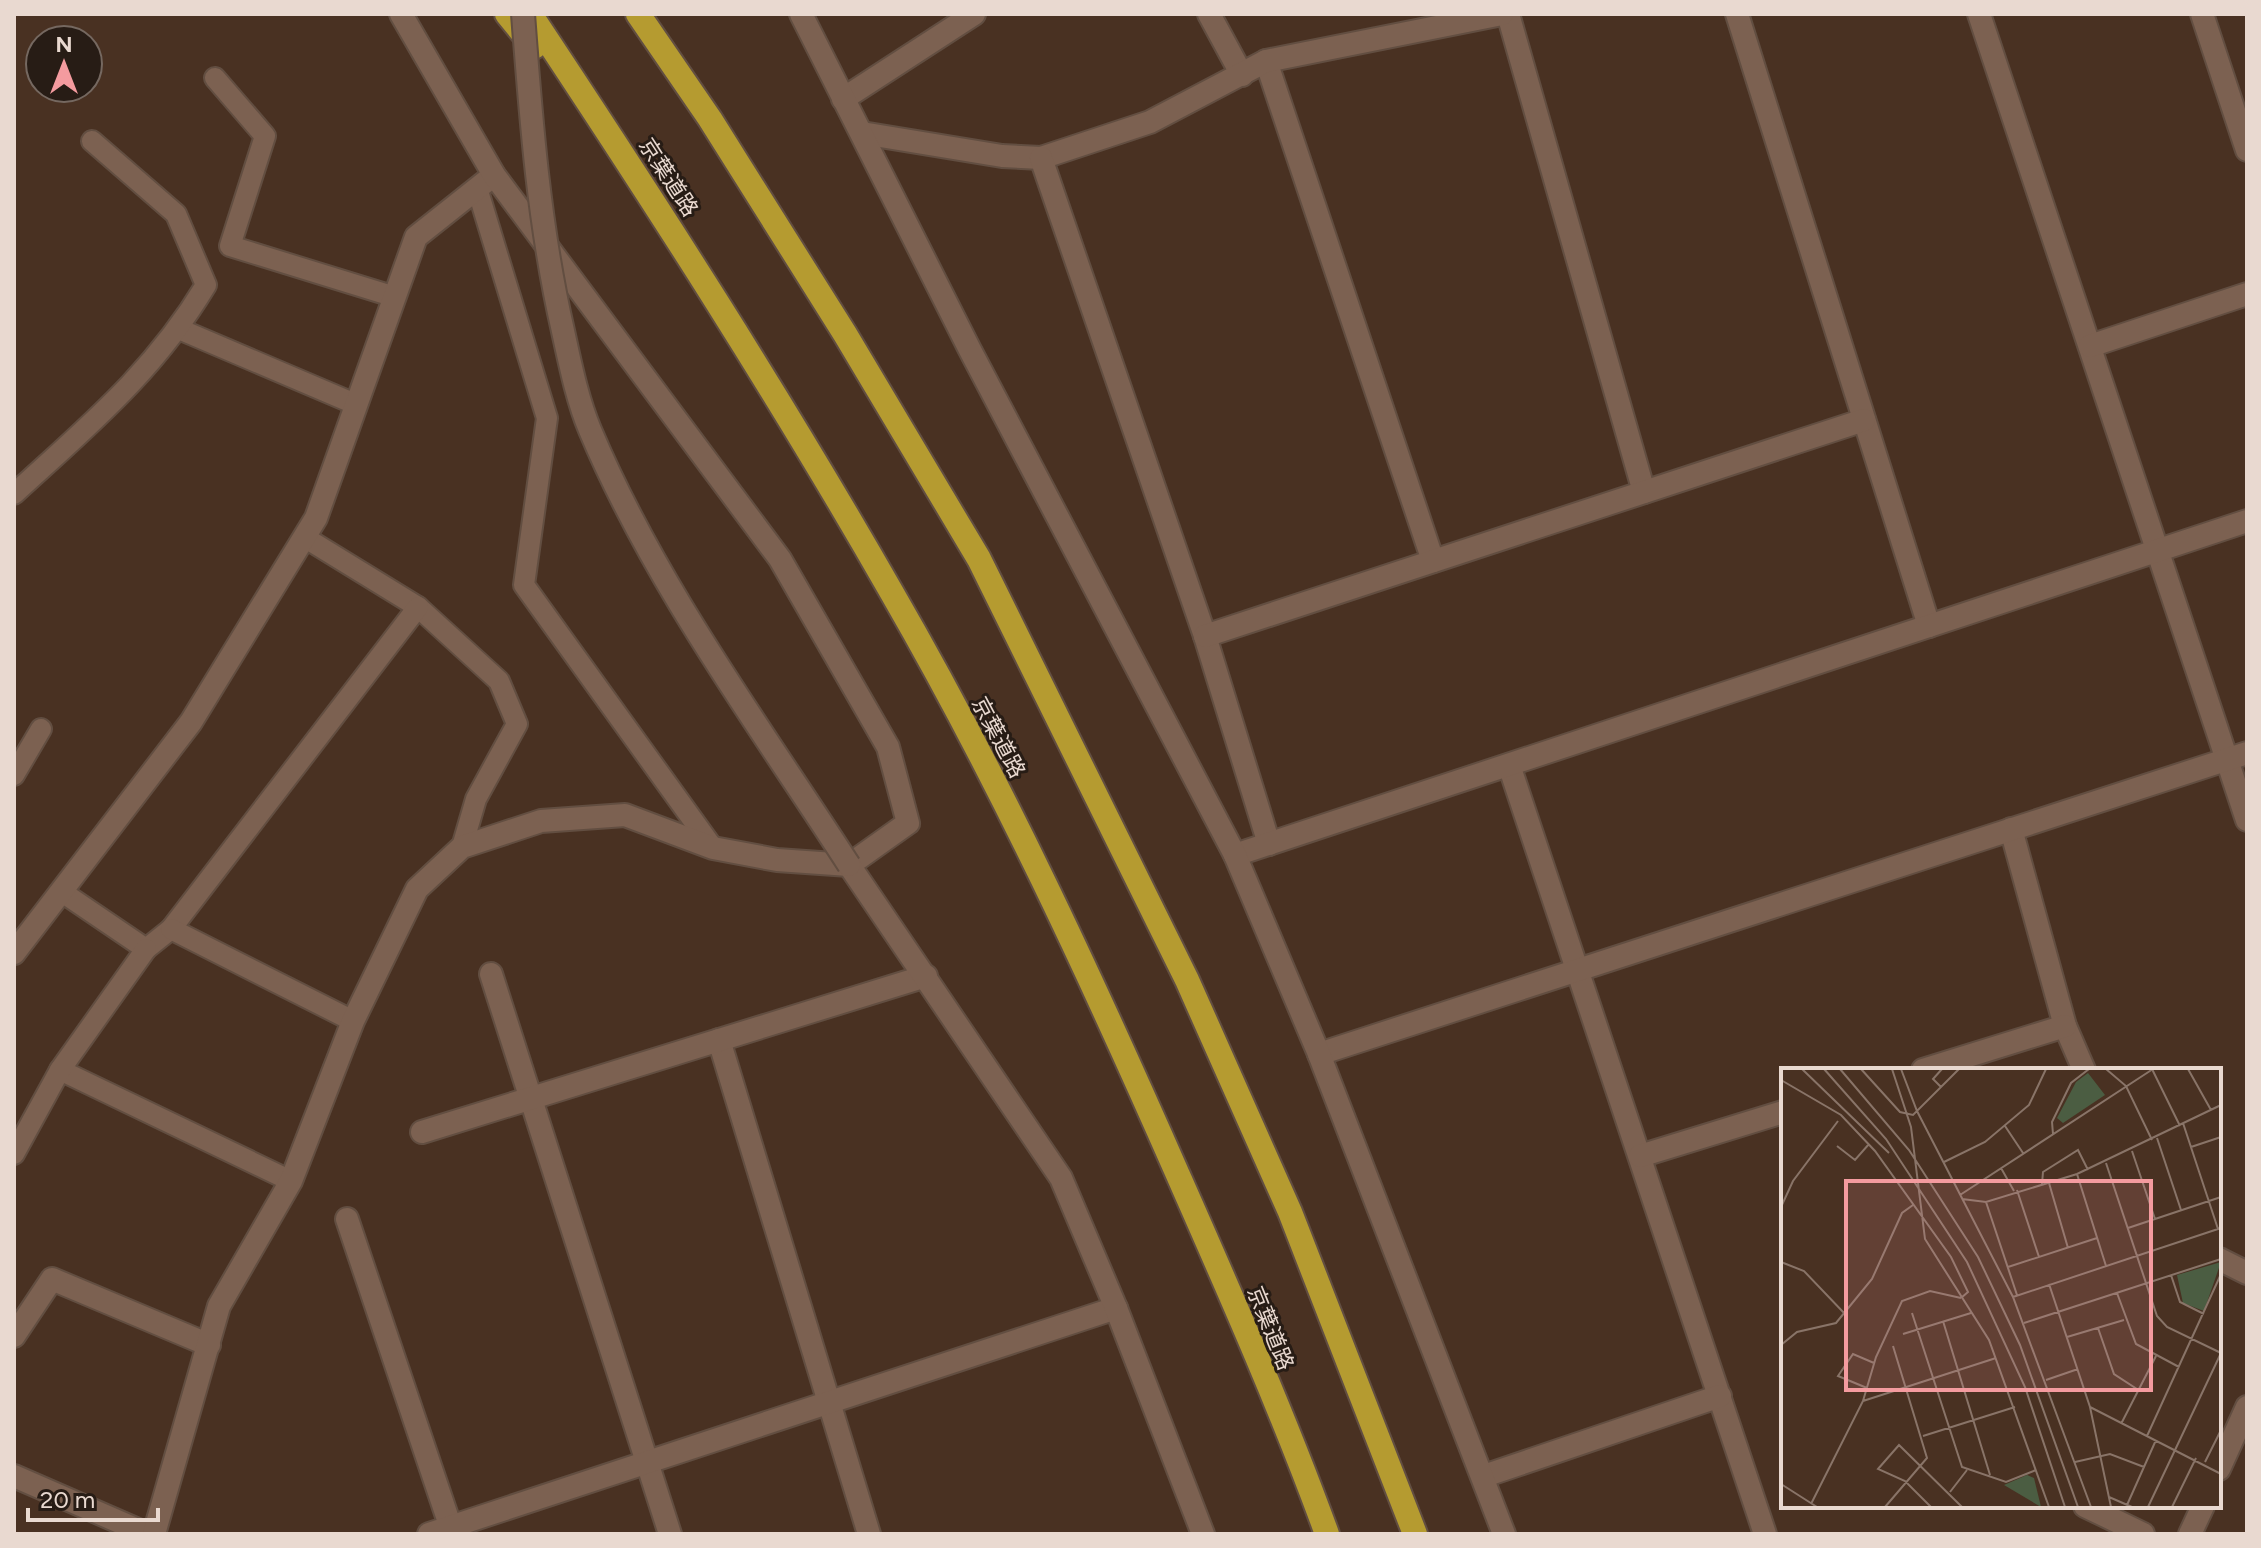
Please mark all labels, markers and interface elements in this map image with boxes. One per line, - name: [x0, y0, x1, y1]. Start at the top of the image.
- north arrow: [24, 24, 104, 104]
- text: N: [55, 31, 73, 58]
- street label: 京葉道路: [633, 133, 704, 222]
- street label: 京葉道路: [966, 692, 1031, 782]
- inset map: [1781, 1068, 2221, 1508]
- street label: 京葉道路: [1242, 1282, 1300, 1374]
- scale bar: [28, 1472, 158, 1522]
- text: 20 m: [40, 1485, 95, 1514]

